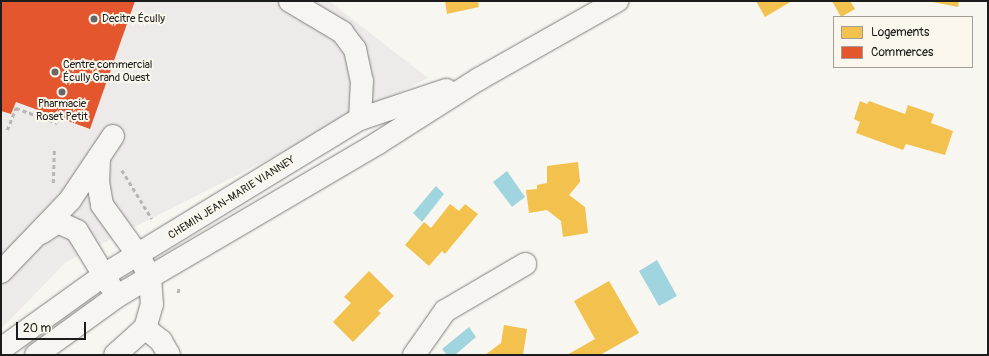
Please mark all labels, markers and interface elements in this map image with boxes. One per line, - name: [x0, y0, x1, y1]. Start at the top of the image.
- place label: Decitre Écully: [102, 12, 165, 26]
- marker: Decitre Écully: [89, 14, 99, 24]
- legend: [833, 16, 973, 68]
- text: Logements: [871, 25, 929, 40]
- text: Commerces: [871, 45, 933, 60]
- place label: Centre commercial Écully Grand Ouest: [63, 59, 152, 85]
- marker: Centre commercial Écully Grand Ouest: [50, 67, 60, 77]
- marker: Pharmacie Roset Petit: [57, 87, 67, 97]
- place label: Pharmacie Roset Petit: [36, 98, 88, 124]
- street label: CHEMIN JEAN-MARIE VIANNEY: [166, 153, 298, 243]
- scale bar: [18, 314, 88, 340]
- text: 20 m: [23, 321, 51, 336]

